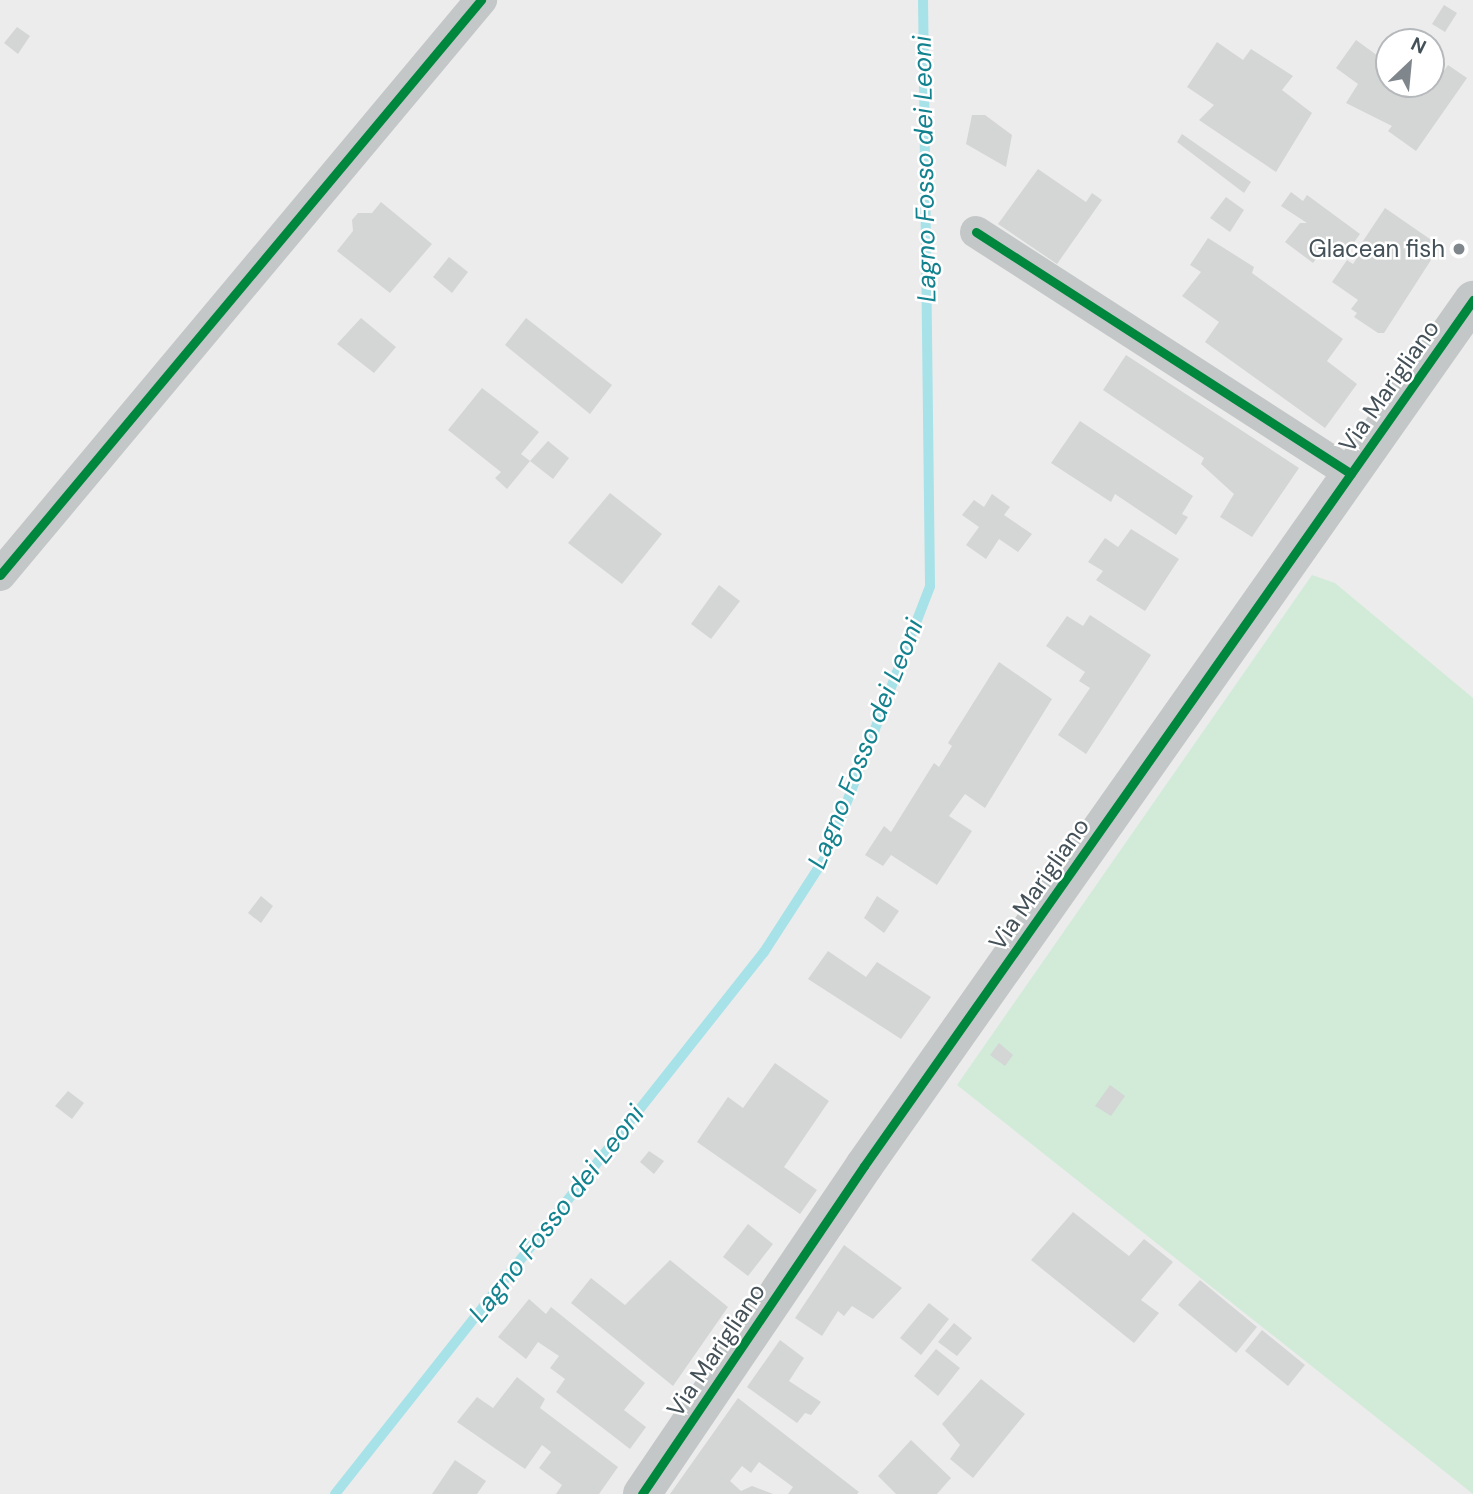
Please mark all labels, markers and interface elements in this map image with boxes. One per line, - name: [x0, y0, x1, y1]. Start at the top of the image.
- north arrow: [1375, 28, 1445, 98]
- text: N: [1407, 31, 1430, 60]
- water label: Lagno Fosso dei Leoni: [907, 35, 943, 303]
- place label: Glacean fish: [1308, 235, 1445, 263]
- marker: Glacean fish: [1451, 241, 1467, 257]
- street label: Via Marigliano: [1333, 314, 1445, 458]
- water label: Lagno Fosso dei Leoni: [802, 615, 930, 873]
- street label: Via Marigliano: [983, 812, 1095, 956]
- water label: Lagno Fosso dei Leoni: [463, 1099, 651, 1329]
- street label: Via Marigliano: [661, 1278, 771, 1422]

